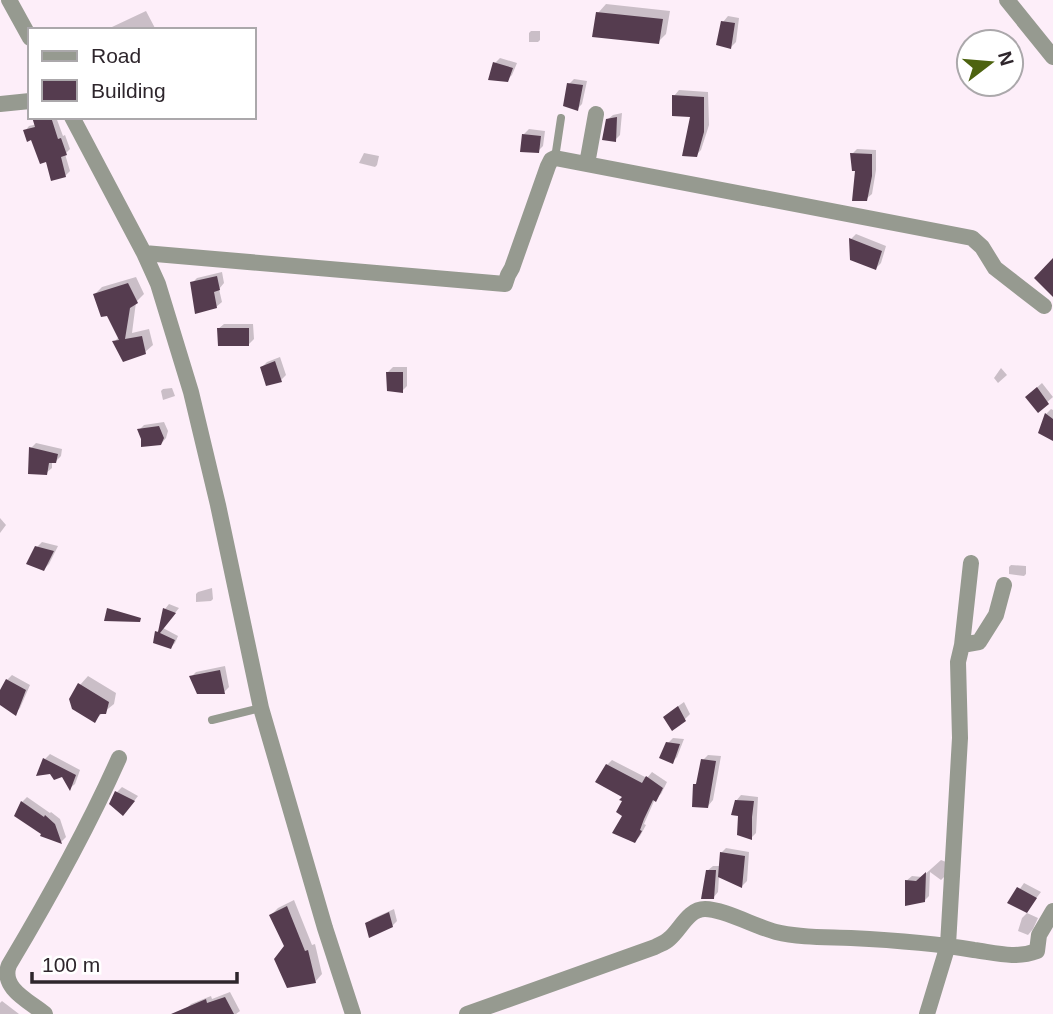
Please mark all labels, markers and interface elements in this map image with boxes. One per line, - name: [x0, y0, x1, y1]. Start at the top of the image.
- legend: [28, 28, 256, 119]
- north arrow: [955, 28, 1025, 98]
- text: Road: [91, 44, 141, 67]
- text: N: [994, 49, 1018, 68]
- text: Building: [91, 79, 166, 102]
- scale bar: [32, 940, 236, 984]
- text: 100 m: [42, 953, 100, 976]

